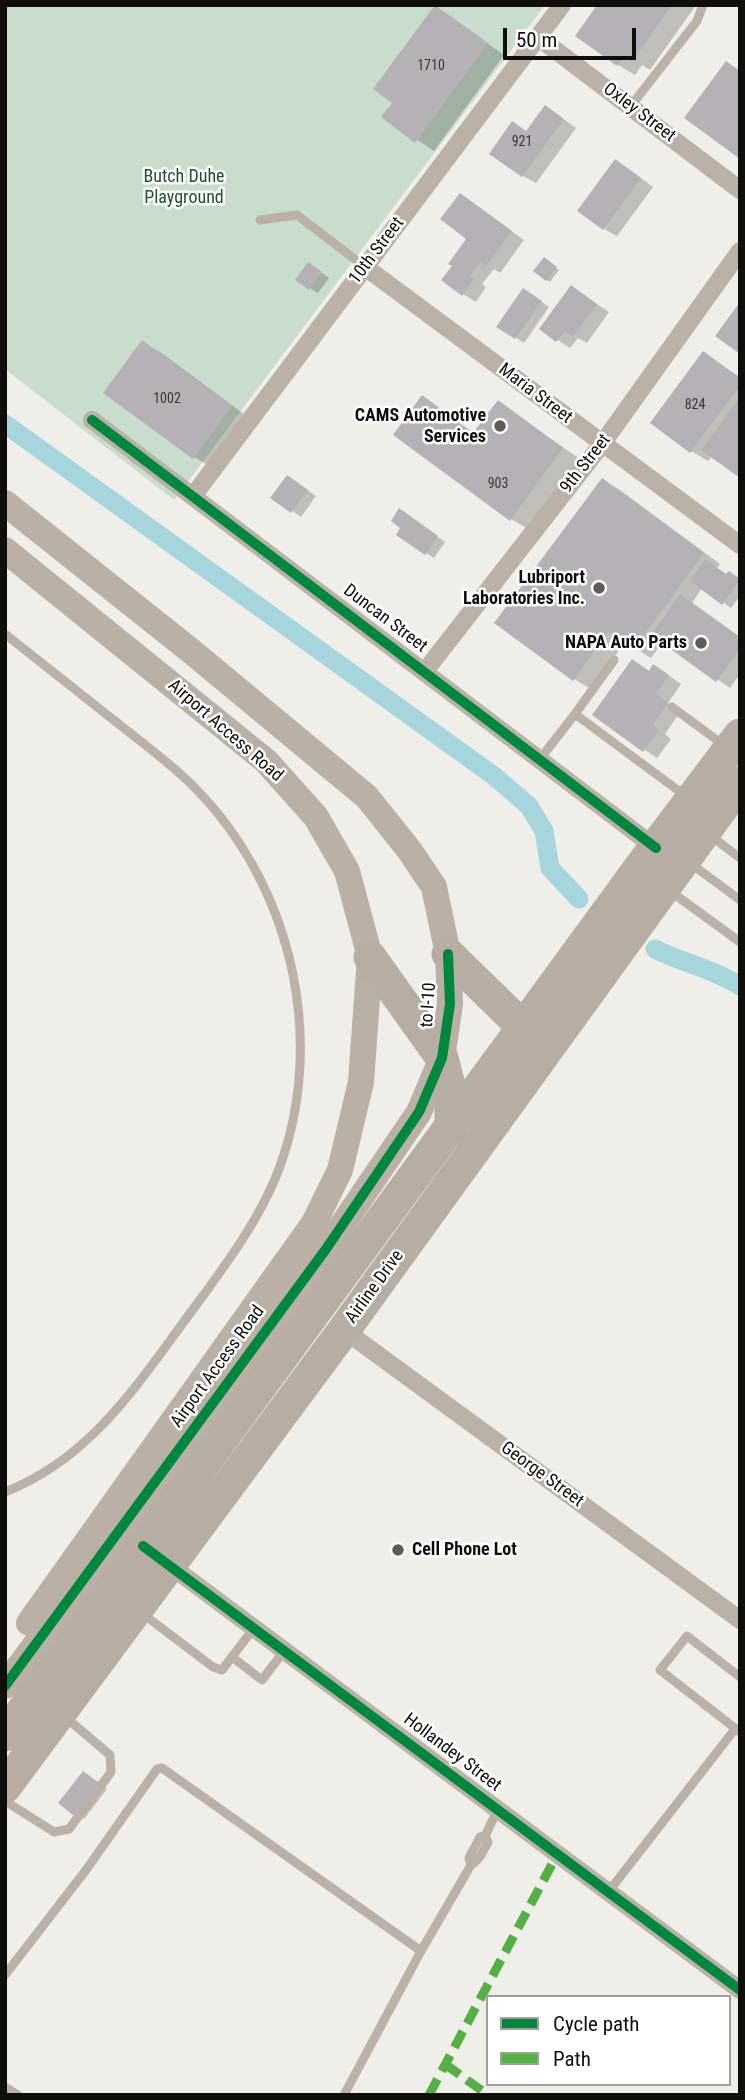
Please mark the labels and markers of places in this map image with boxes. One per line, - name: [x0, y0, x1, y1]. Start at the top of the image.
- place label: CAMS Automotive Services: [355, 405, 486, 448]
- marker: CAMS Automotive Services: [492, 418, 508, 434]
- place label: Lubriport Laboratories Inc.: [463, 567, 585, 610]
- marker: Lubriport Laboratories Inc.: [591, 580, 607, 596]
- place label: NAPA Auto Parts: [565, 632, 687, 654]
- marker: NAPA Auto Parts: [693, 635, 709, 651]
- place label: Cell Phone Lot: [412, 1539, 517, 1561]
- marker: Cell Phone Lot: [390, 1542, 406, 1558]

